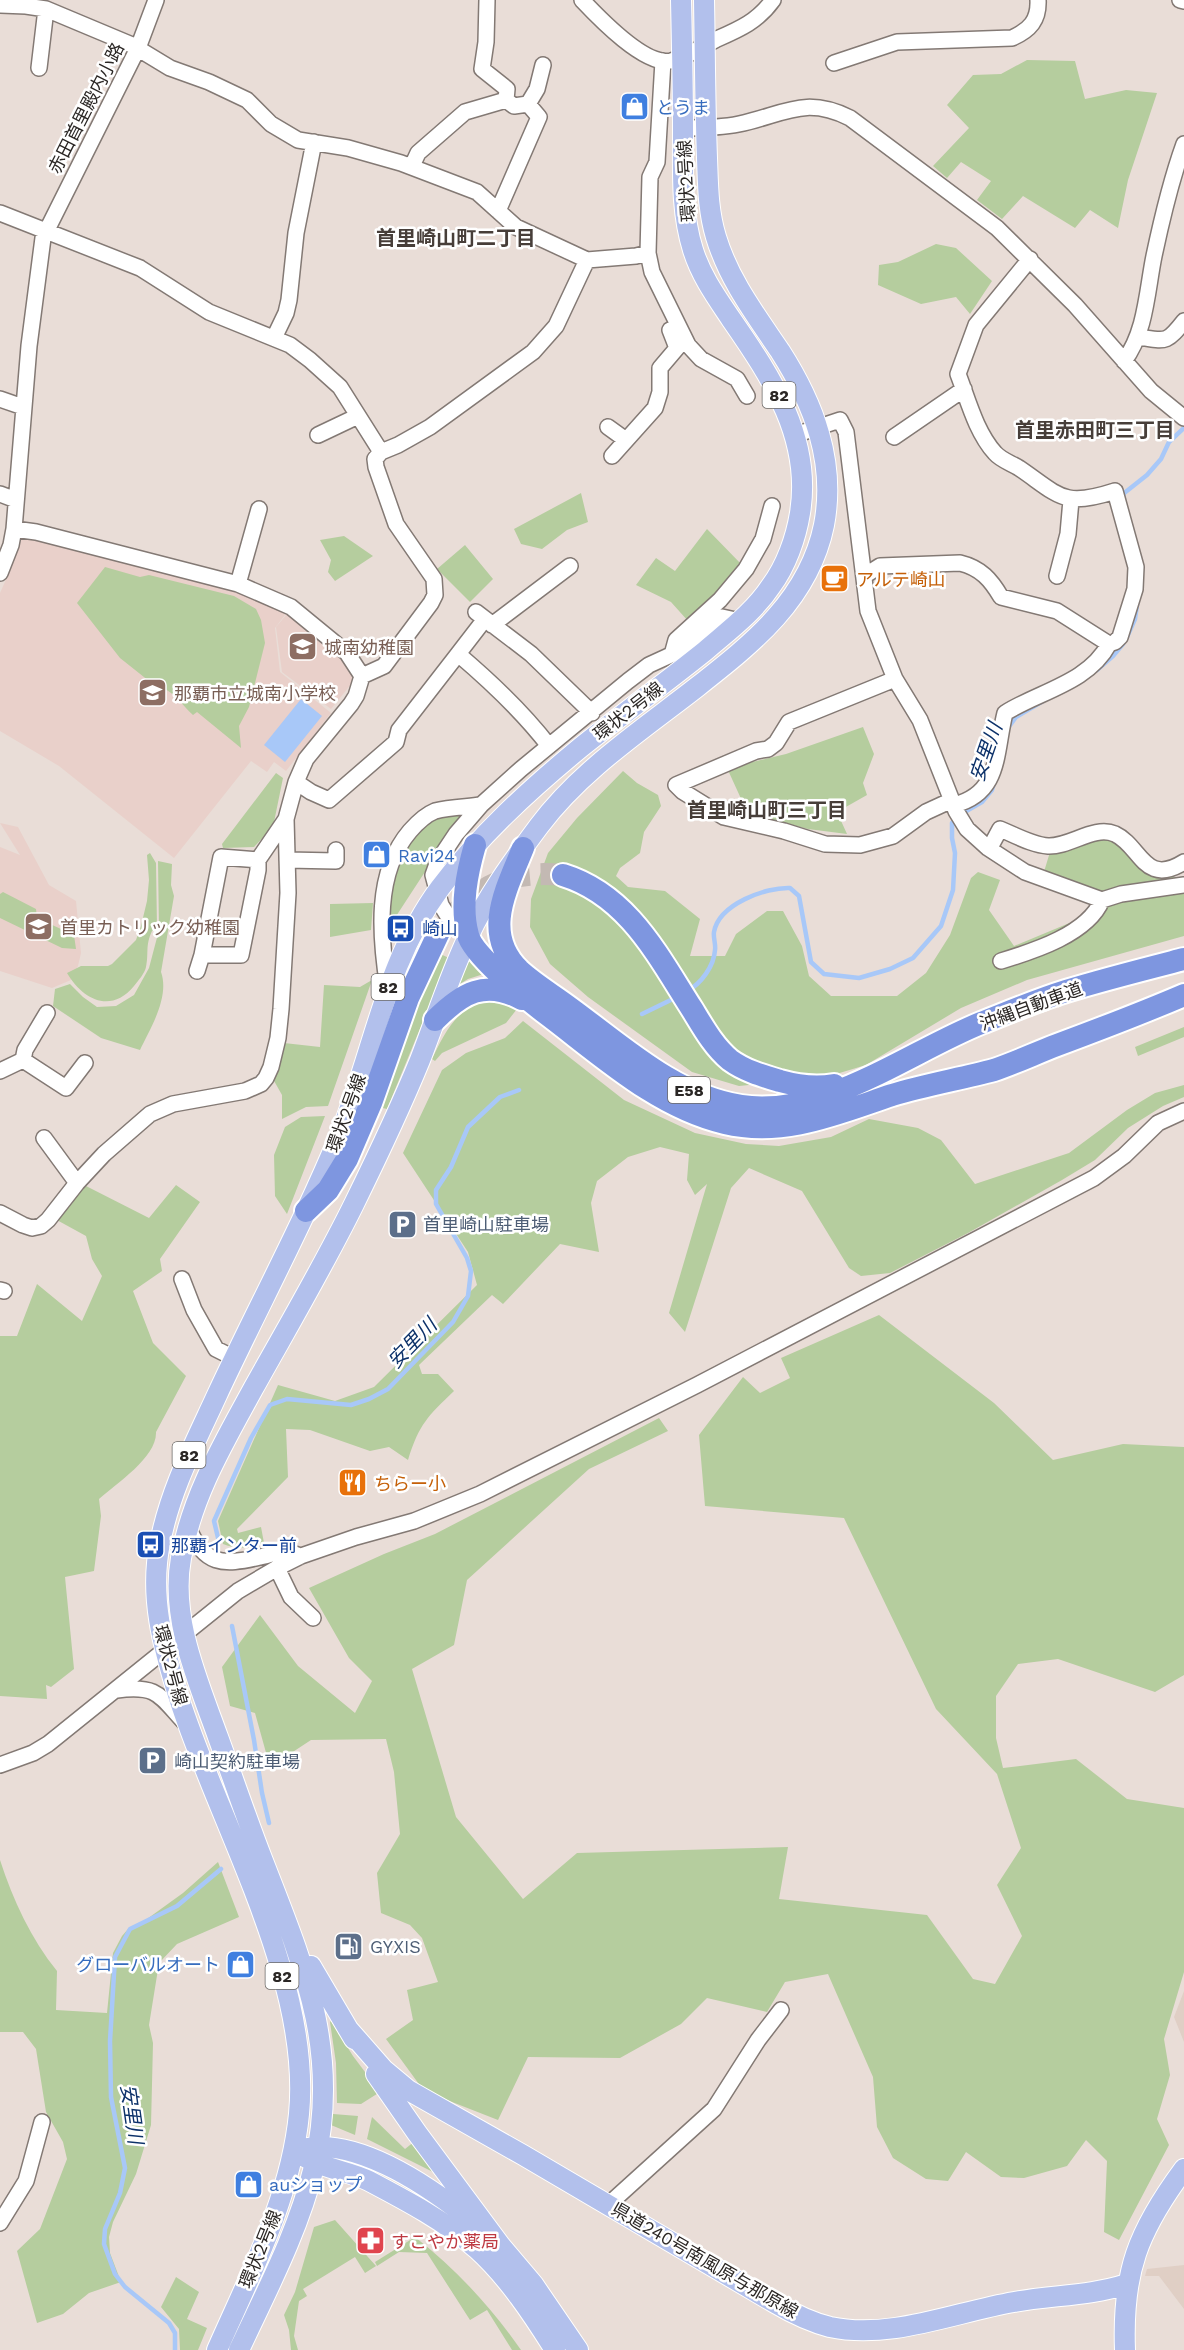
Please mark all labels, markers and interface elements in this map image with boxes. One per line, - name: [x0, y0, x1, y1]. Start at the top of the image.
- street label: 赤田首里殿内小路: [44, 39, 128, 177]
- shop icon: とうま: [619, 91, 651, 123]
- place label: とうま: [656, 97, 710, 118]
- street label: 環状2号線: [673, 139, 699, 223]
- district label: 首里崎山町二丁目: [376, 226, 536, 250]
- road number: 82: [762, 382, 796, 408]
- district label: 首里赤田町三丁目: [1015, 418, 1175, 442]
- cafe icon: アルテ崎山: [819, 563, 851, 595]
- place label: アルテ崎山: [856, 569, 946, 590]
- school or university icon: 城南幼稚園: [287, 631, 319, 663]
- place label: 城南幼稚園: [324, 637, 414, 658]
- school or university icon: 那覇市立城南小学校: [137, 677, 169, 709]
- street label: 環状2号線: [589, 677, 667, 745]
- place label: 那覇市立城南小学校: [174, 683, 336, 704]
- water label: 安里川: [965, 718, 1008, 784]
- district label: 首里崎山町三丁目: [687, 798, 847, 822]
- shop icon: Ravi24: [361, 839, 393, 871]
- place label: Ravi24: [398, 845, 455, 866]
- school or university icon: 首里カトリック幼稚園: [23, 911, 55, 943]
- bus stop icon: 崎山: [385, 912, 417, 944]
- place label: 首里カトリック幼稚園: [60, 917, 240, 938]
- place label: 崎山: [422, 918, 458, 939]
- road number: 82: [372, 974, 404, 1000]
- street label: 沖縄自動車道: [977, 978, 1085, 1034]
- street label: 環状2号線: [322, 1071, 370, 1155]
- road number: E58: [668, 1077, 710, 1103]
- parking icon: 首里崎山駐車場: [386, 1208, 418, 1240]
- place label: 首里崎山駐車場: [423, 1214, 549, 1235]
- water label: 安里川: [383, 1312, 443, 1373]
- road number: 82: [172, 1442, 206, 1468]
- restaurant icon: ちらー小: [337, 1467, 369, 1499]
- place label: ちらー小: [374, 1473, 446, 1494]
- bus stop icon: 那覇インター前: [134, 1529, 166, 1561]
- place label: 那覇インター前: [171, 1535, 297, 1556]
- street label: 環状2号線: [150, 1622, 192, 1708]
- parking icon: 崎山契約駐車場: [137, 1745, 169, 1777]
- place label: 崎山契約駐車場: [174, 1751, 300, 1772]
- fuel station icon: GYXIS: [333, 1930, 365, 1962]
- place label: GYXIS: [370, 1936, 421, 1957]
- shop icon: グローバルオート: [225, 1948, 257, 1980]
- place label: グローバルオート: [76, 1954, 220, 1975]
- road number: 82: [266, 1963, 298, 1989]
- water label: 安里川: [116, 2083, 148, 2147]
- shop icon: auショップ: [232, 2168, 264, 2200]
- place label: auショップ: [269, 2174, 362, 2195]
- street label: 県道240号南風原与那原線: [608, 2198, 802, 2322]
- street label: 環状2号線: [235, 2207, 285, 2291]
- pharmacy icon: すこやか薬局: [354, 2225, 386, 2257]
- place label: すこやか薬局: [391, 2231, 499, 2252]

